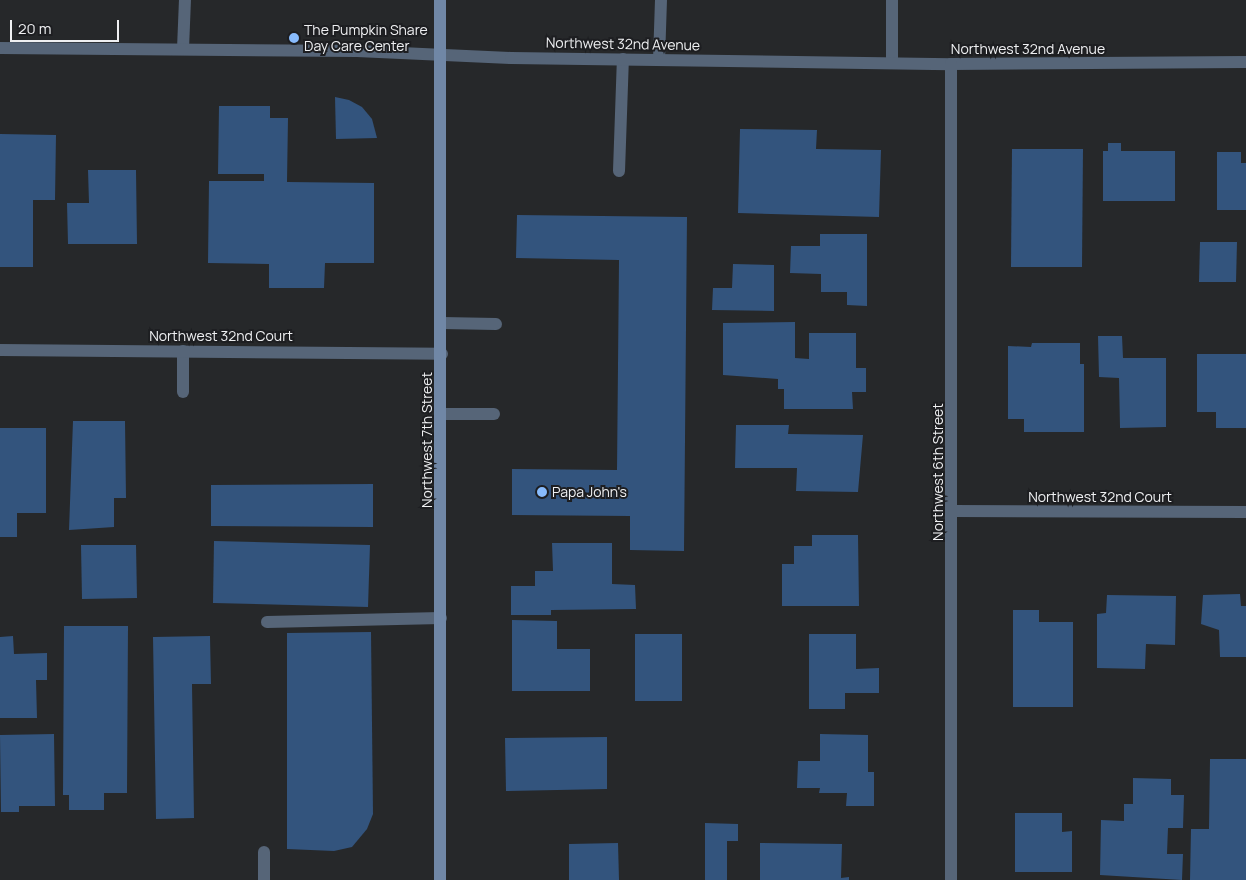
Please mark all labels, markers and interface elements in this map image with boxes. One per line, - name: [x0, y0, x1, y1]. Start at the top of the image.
- scale bar: [12, 10, 121, 42]
- text: 20 m: [18, 18, 51, 39]
- place label: The Pumpkin Share Day Care Center: [304, 22, 428, 54]
- marker: The Pumpkin Share Day Care Center: [288, 32, 300, 44]
- street label: Northwest 32nd Avenue: [546, 34, 700, 54]
- street label: Northwest 32nd Avenue: [951, 41, 1105, 57]
- street label: Northwest 32nd Court: [149, 328, 293, 344]
- street label: Northwest 7th Street: [419, 372, 435, 508]
- street label: Northwest 6th Street: [930, 403, 946, 541]
- place label: Papa John's: [552, 484, 627, 500]
- marker: Papa John's: [536, 486, 548, 498]
- street label: Northwest 32nd Court: [1028, 489, 1172, 505]

